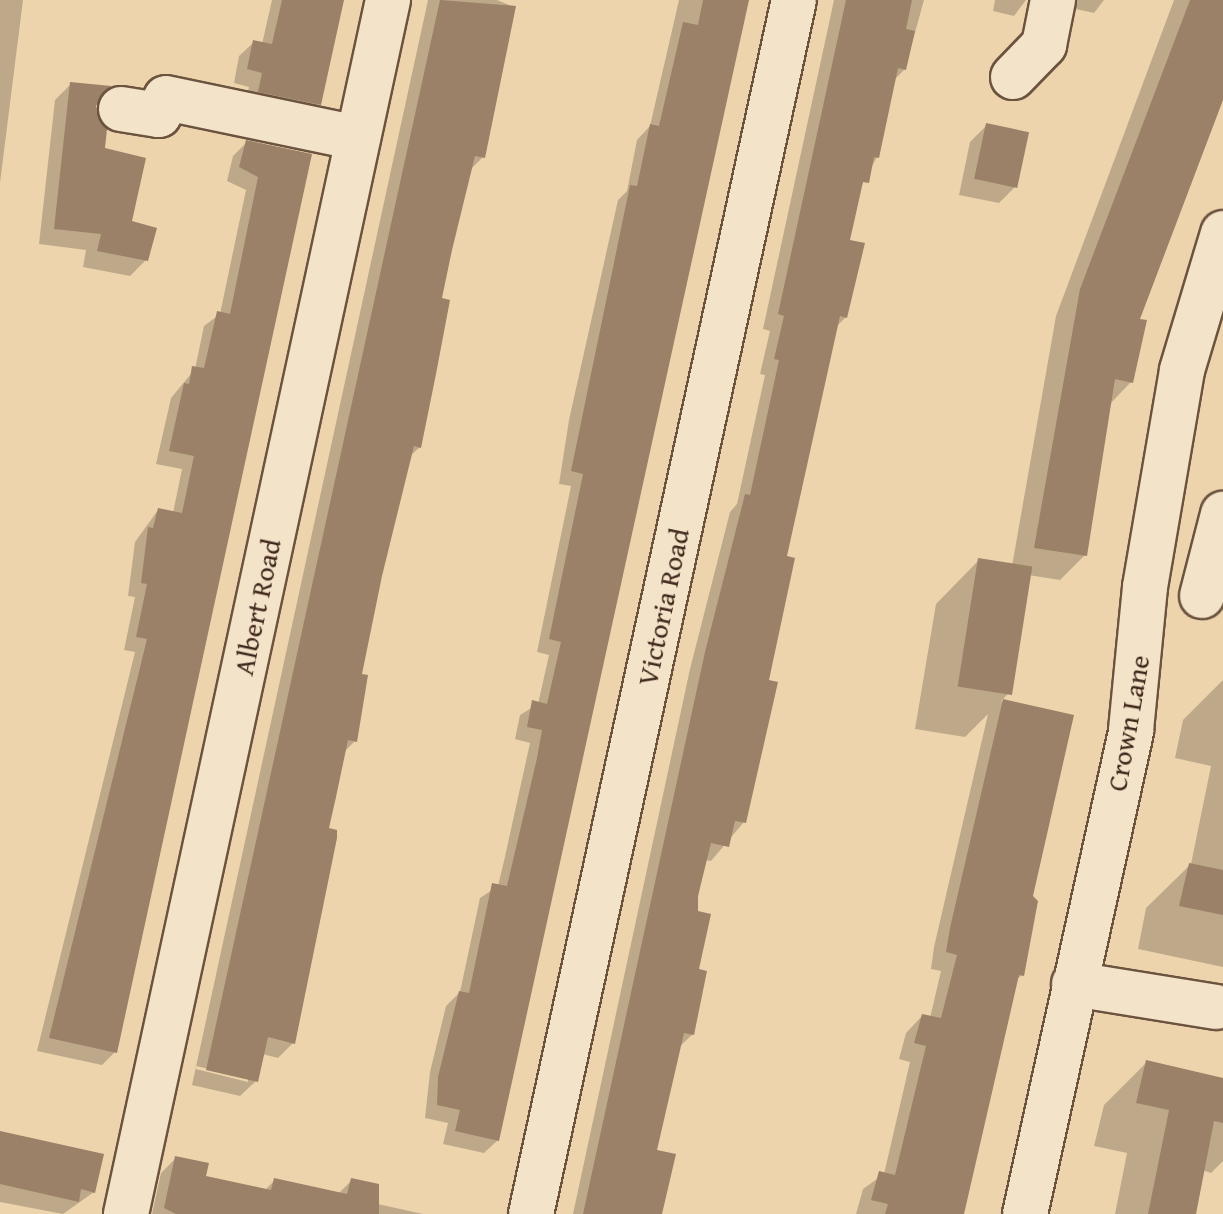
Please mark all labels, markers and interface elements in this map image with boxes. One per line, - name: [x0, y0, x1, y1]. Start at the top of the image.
- street label: Victoria Road: [630, 525, 696, 689]
- street label: Albert Road: [226, 536, 288, 678]
- street label: Crown Lane: [1099, 652, 1157, 794]

